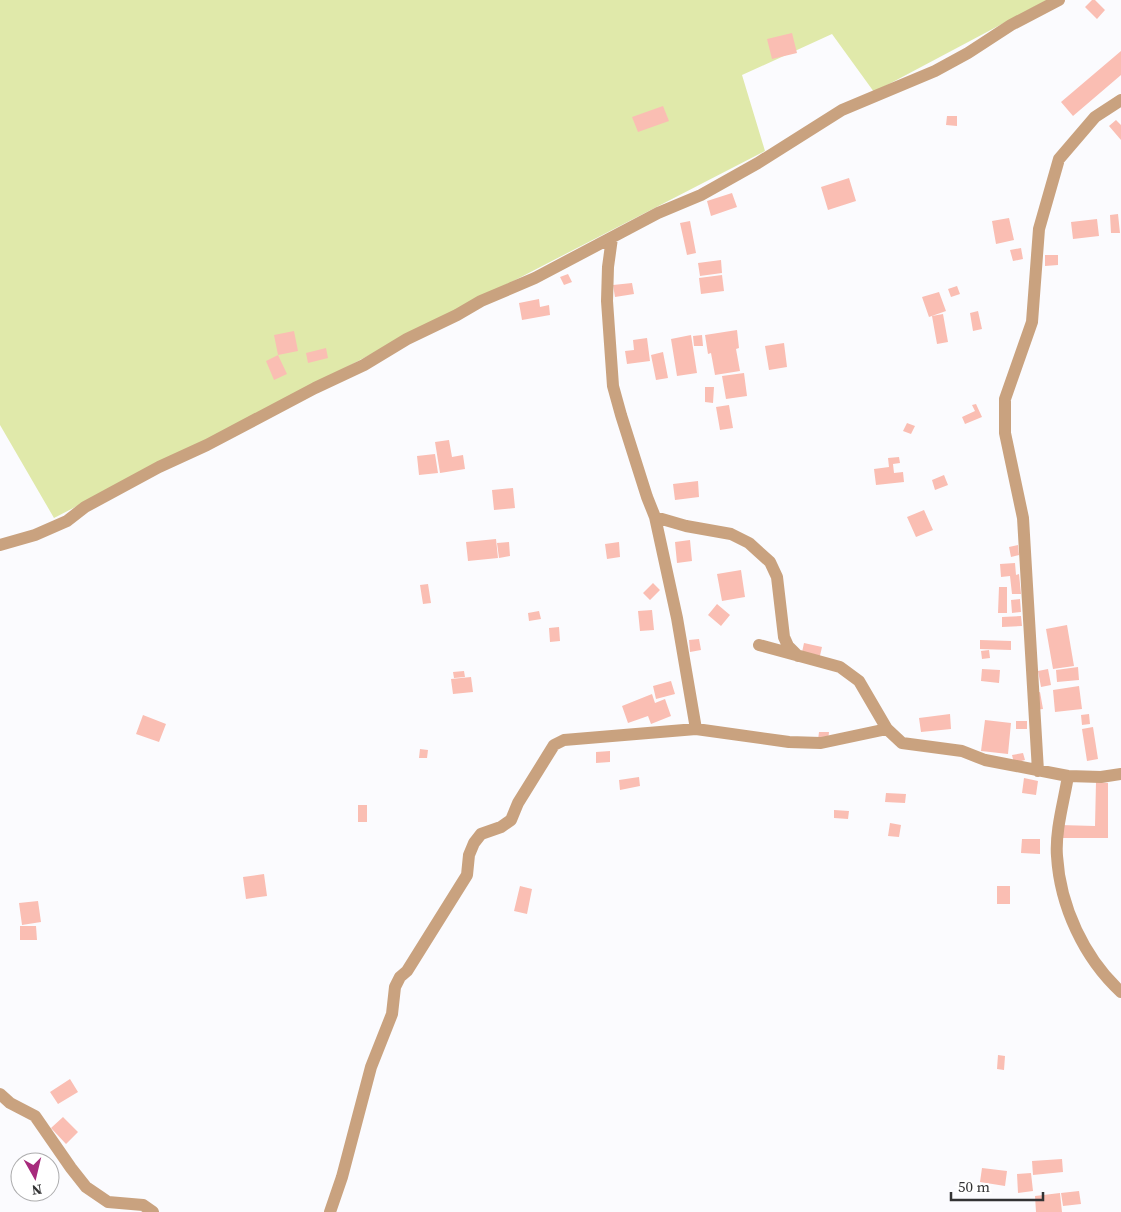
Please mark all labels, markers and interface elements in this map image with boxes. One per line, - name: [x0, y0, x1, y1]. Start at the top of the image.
- north arrow: [10, 1152, 60, 1202]
- scale bar: [951, 1170, 1044, 1202]
- text: 50 m: [958, 1176, 990, 1197]
- text: N: [30, 1179, 43, 1200]

